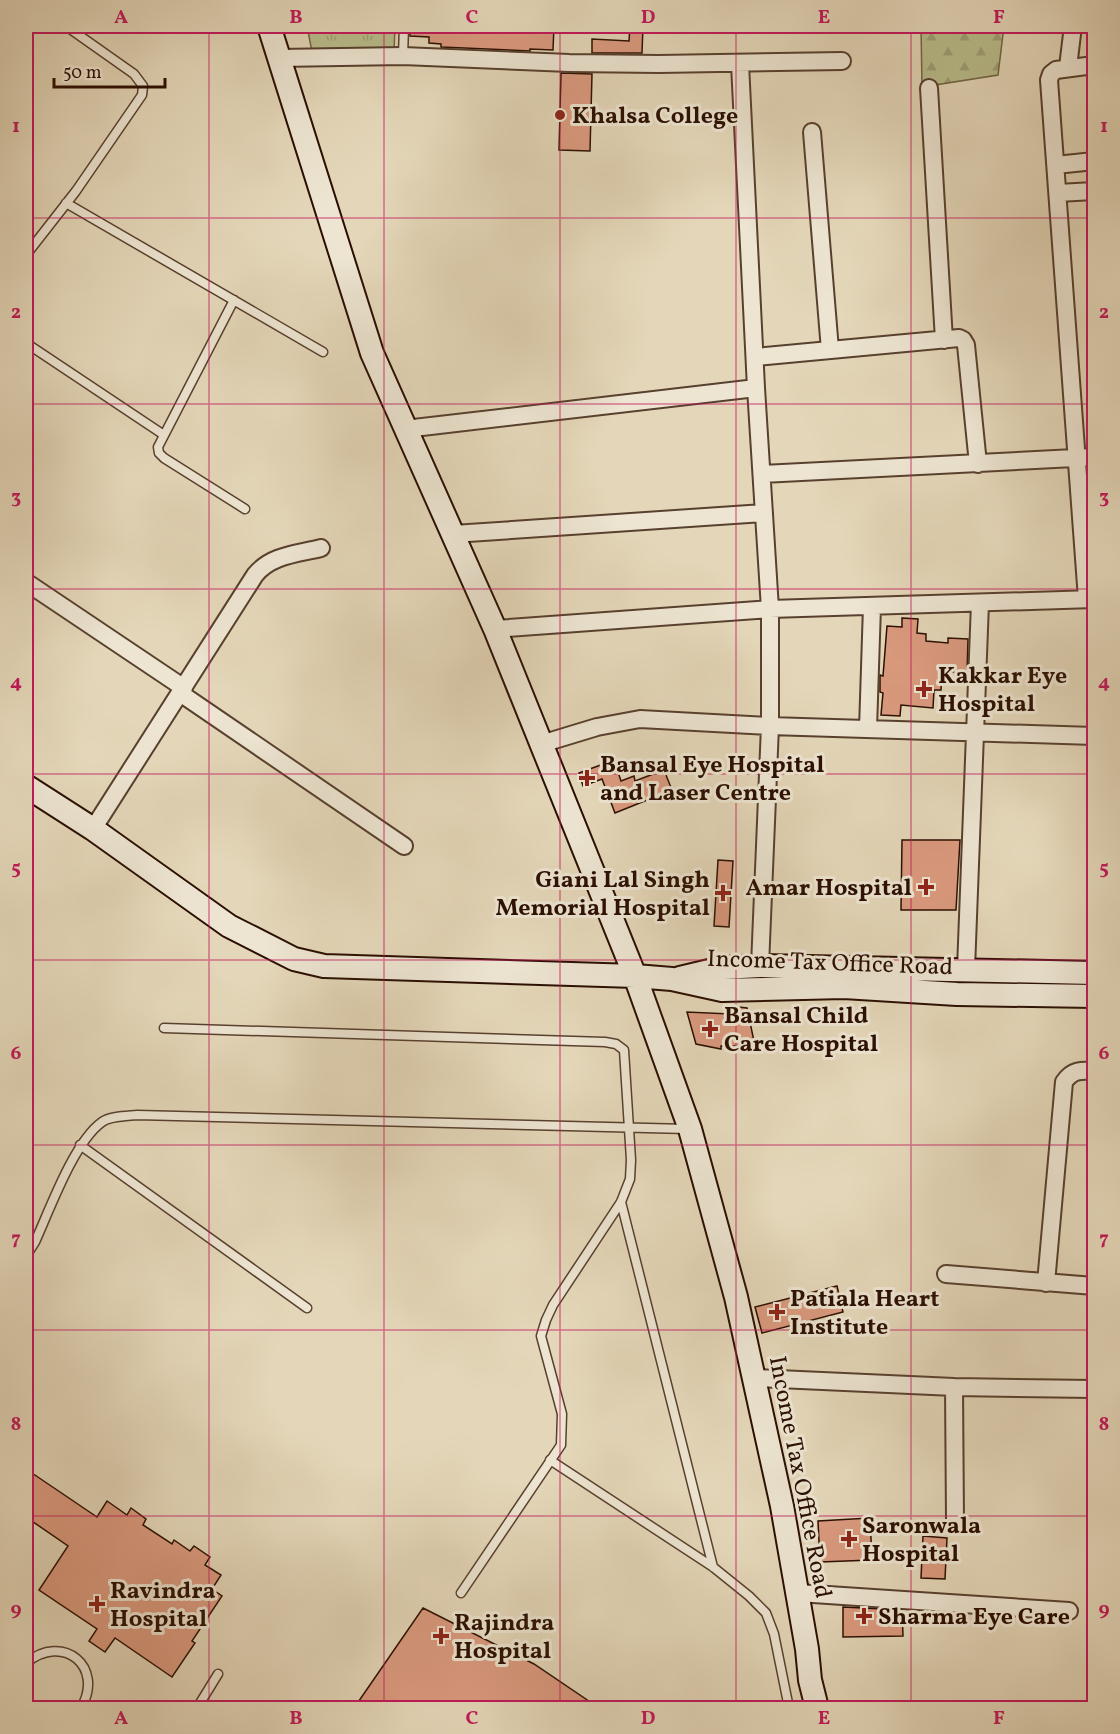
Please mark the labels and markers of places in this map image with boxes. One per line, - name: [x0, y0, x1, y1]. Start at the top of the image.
- place label: Khalsa College: [572, 100, 738, 134]
- marker: Khalsa College: [553, 108, 567, 122]
- place label: Kakkar Eye Hospital: [938, 660, 1067, 722]
- marker: Kakkar Eye Hospital: [915, 680, 933, 698]
- place label: Bansal Eye Hospital and Laser Centre: [600, 749, 824, 811]
- marker: Bansal Eye Hospital and Laser Centre: [578, 769, 596, 787]
- place label: Giani Lal Singh Memorial Hospital: [496, 864, 710, 926]
- place label: Amar Hospital: [746, 872, 912, 906]
- marker: Amar Hospital: [917, 878, 935, 896]
- marker: Giani Lal Singh Memorial Hospital: [714, 884, 732, 902]
- place label: Bansal Child Care Hospital: [724, 1000, 878, 1062]
- marker: Bansal Child Care Hospital: [701, 1020, 719, 1038]
- place label: Patiala Heart Institute: [790, 1283, 939, 1345]
- marker: Patiala Heart Institute: [768, 1303, 786, 1321]
- place label: Saronwala Hospital: [862, 1510, 981, 1572]
- marker: Saronwala Hospital: [840, 1530, 858, 1548]
- place label: Ravindra Hospital: [110, 1575, 216, 1637]
- marker: Ravindra Hospital: [88, 1595, 106, 1613]
- place label: Sharma Eye Care: [878, 1601, 1070, 1635]
- place label: Rajindra Hospital: [454, 1607, 554, 1669]
- marker: Sharma Eye Care: [855, 1607, 873, 1625]
- marker: Rajindra Hospital: [432, 1627, 450, 1645]

